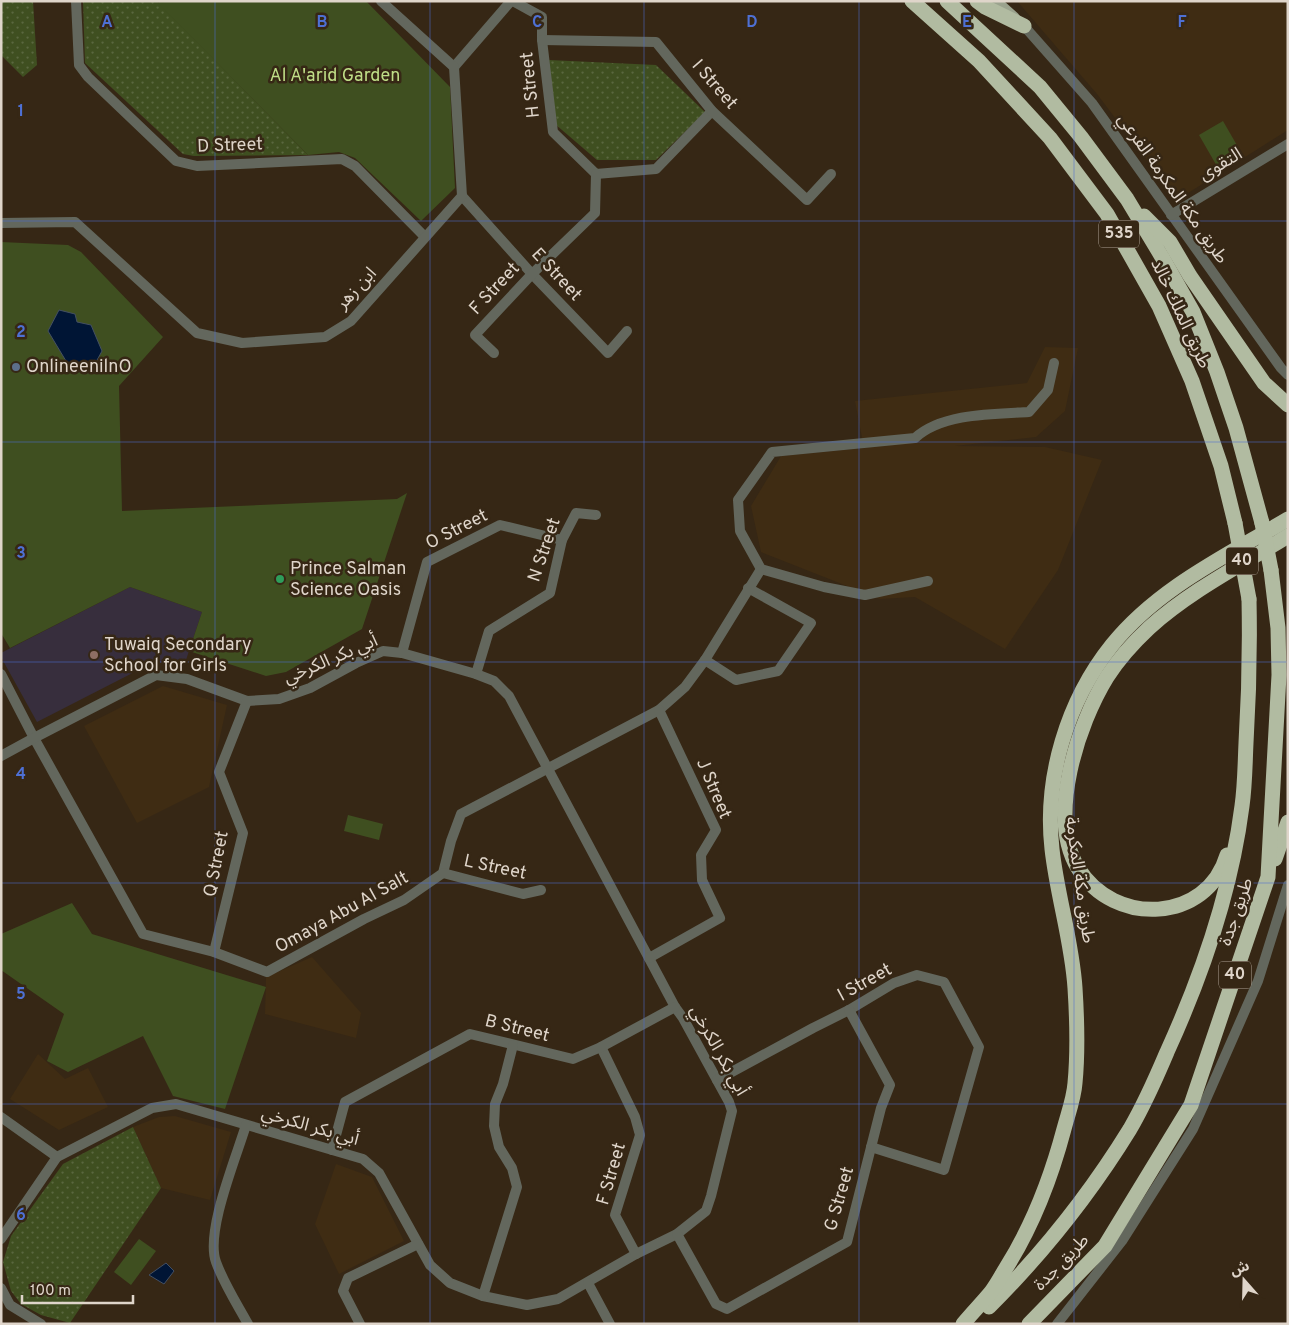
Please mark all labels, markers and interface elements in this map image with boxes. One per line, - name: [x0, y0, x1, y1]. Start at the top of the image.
- text: A: [101, 13, 113, 33]
- text: B: [316, 13, 328, 33]
- text: C: [532, 13, 542, 33]
- text: D: [746, 13, 758, 33]
- text: E: [962, 13, 972, 33]
- text: F: [1177, 13, 1187, 33]
- street label: H Street: [516, 51, 546, 119]
- street label: I Street: [686, 55, 742, 115]
- park label: Al A'arid Garden: [270, 65, 400, 88]
- text: 1: [18, 102, 24, 122]
- street label: طريق مكة المكرمة الفرعي: [1111, 109, 1233, 269]
- street label: D Street: [197, 133, 263, 159]
- street label: التقوى: [1195, 143, 1247, 187]
- road number: 535: [1099, 220, 1139, 248]
- street label: E Street: [526, 244, 586, 306]
- street label: طريق الملك خالد: [1145, 255, 1215, 373]
- street label: F Street: [465, 258, 525, 320]
- street label: ابن زهر: [331, 263, 382, 316]
- text: 2: [16, 323, 26, 343]
- place label: OnlineenilnO: [26, 356, 132, 379]
- marker: OnlineenilnO: [10, 361, 22, 373]
- street label: O Street: [422, 505, 492, 555]
- street label: N Street: [523, 515, 567, 585]
- text: 3: [16, 544, 26, 564]
- road number: 40: [1226, 548, 1258, 574]
- place label: Prince Salman Science Oasis: [290, 558, 406, 602]
- marker: Prince Salman Science Oasis: [274, 573, 286, 585]
- street label: أبي بكر الكرخي: [280, 629, 382, 690]
- place label: Tuwaiq Secondary School for Girls: [104, 634, 251, 678]
- marker: Tuwaiq Secondary School for Girls: [88, 649, 100, 661]
- street label: J Street: [690, 755, 736, 823]
- text: 4: [16, 765, 26, 785]
- street label: طريق مكة المكرمة: [1059, 815, 1099, 945]
- street label: Q Street: [199, 829, 235, 899]
- street label: L Street: [462, 850, 528, 886]
- street label: Omaya Abu Al Salt: [271, 867, 413, 959]
- street label: طريق جدة: [1215, 875, 1259, 949]
- street label: I Street: [834, 959, 896, 1007]
- road number: 40: [1219, 962, 1251, 988]
- text: 5: [16, 985, 26, 1005]
- street label: أبي بكر الكرخي: [683, 1001, 753, 1101]
- street label: B Street: [482, 1010, 552, 1048]
- street label: أبي بكر الكرخي: [259, 1101, 362, 1152]
- street label: F Street: [592, 1140, 632, 1208]
- street label: G Street: [820, 1164, 860, 1234]
- text: 6: [16, 1206, 26, 1226]
- street label: طريق جدة: [1029, 1230, 1095, 1296]
- north arrow: [1219, 1255, 1269, 1305]
- text: ش: [1228, 1258, 1252, 1280]
- scale bar: [22, 1272, 134, 1304]
- text: 100 m: [30, 1282, 71, 1301]

